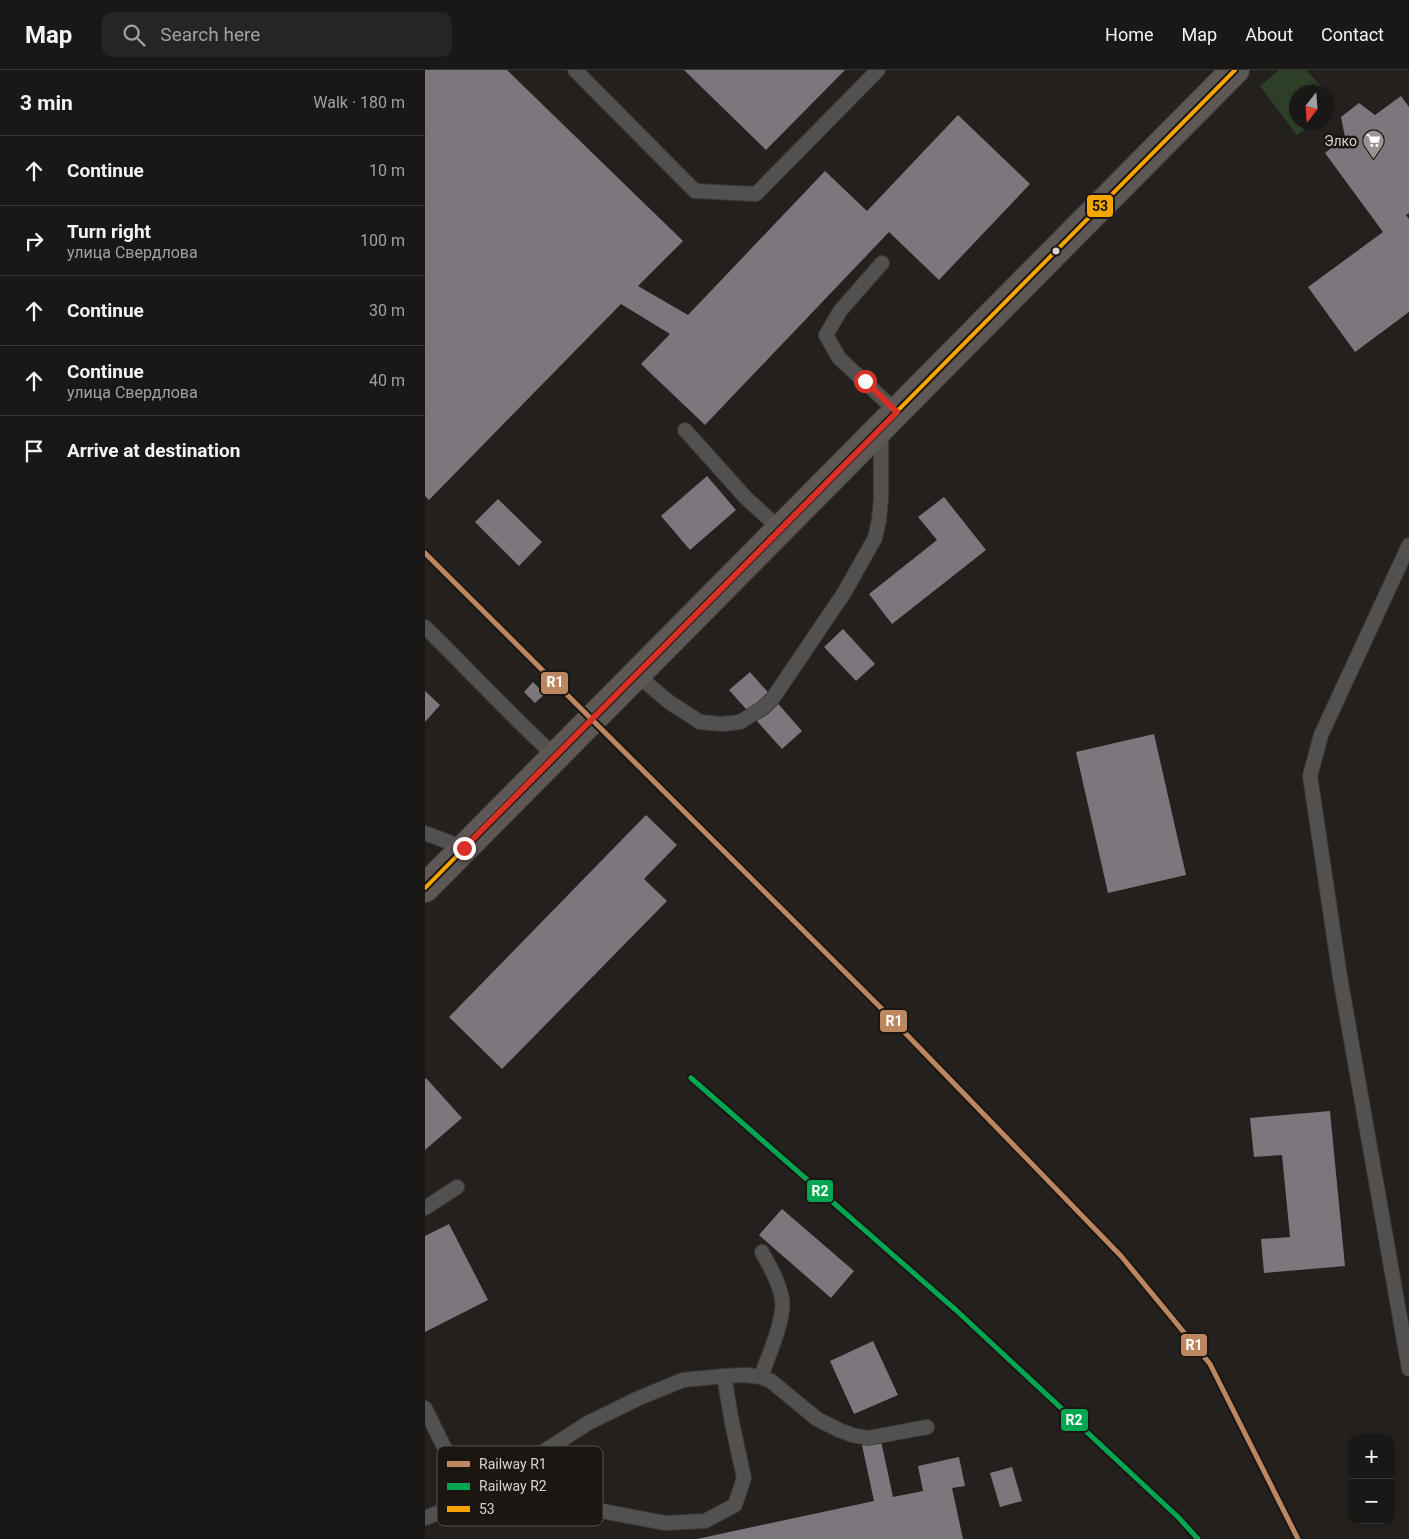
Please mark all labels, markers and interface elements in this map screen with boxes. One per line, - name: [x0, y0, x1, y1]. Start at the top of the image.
- search box: [102, 12, 452, 57]
- text: Map: [25, 21, 72, 49]
- icon: search: [120, 21, 148, 49]
- text: Search here: [160, 23, 260, 46]
- text: Home: [1105, 24, 1154, 45]
- text: Map: [1182, 24, 1217, 45]
- text: About: [1245, 24, 1293, 45]
- text: Contact: [1321, 24, 1384, 45]
- north arrow: [1289, 85, 1334, 130]
- text: 3 min: [20, 91, 73, 115]
- text: Walk · 180 m: [313, 93, 405, 112]
- supermarket icon: Элко: [1361, 129, 1385, 160]
- place label: Элко: [1324, 133, 1357, 149]
- icon: ahead: [20, 157, 48, 185]
- text: Continue: [67, 159, 144, 182]
- text: 10 m: [369, 161, 405, 180]
- line badge: 53: [1086, 194, 1114, 218]
- text: 53: [1092, 198, 1108, 214]
- text: Turn right: [67, 220, 151, 243]
- icon: right: [20, 227, 48, 255]
- text: 100 m: [360, 231, 405, 250]
- text: улица Свердлова: [67, 243, 198, 262]
- unlabelled marker: [1051, 246, 1061, 256]
- icon: ahead: [20, 297, 48, 325]
- text: Continue: [67, 299, 144, 322]
- text: 30 m: [369, 301, 405, 320]
- text: Continue: [67, 360, 144, 383]
- icon: ahead: [20, 367, 48, 395]
- route start: [854, 370, 877, 393]
- text: 40 m: [369, 371, 405, 390]
- text: улица Свердлова: [67, 383, 198, 402]
- icon: arrive: [20, 437, 48, 465]
- text: Arrive at destination: [67, 439, 240, 462]
- line badge: R1: [540, 671, 569, 695]
- text: R1: [546, 674, 564, 690]
- route end: [453, 837, 476, 860]
- line badge: R1: [879, 1009, 908, 1033]
- text: R1: [885, 1013, 903, 1029]
- line badge: R2: [806, 1179, 834, 1203]
- text: R2: [811, 1183, 829, 1199]
- line badge: R1: [1180, 1333, 1208, 1357]
- text: R1: [1185, 1337, 1203, 1353]
- line badge: R2: [1060, 1408, 1089, 1432]
- text: R2: [1065, 1412, 1083, 1428]
- map controls: [1349, 1434, 1394, 1524]
- button: +: [1349, 1434, 1394, 1479]
- legend: [437, 1446, 603, 1526]
- text: Railway R1: [479, 1456, 547, 1472]
- text: Railway R2: [479, 1478, 547, 1494]
- button: −: [1349, 1479, 1394, 1524]
- text: 53: [479, 1501, 495, 1517]

